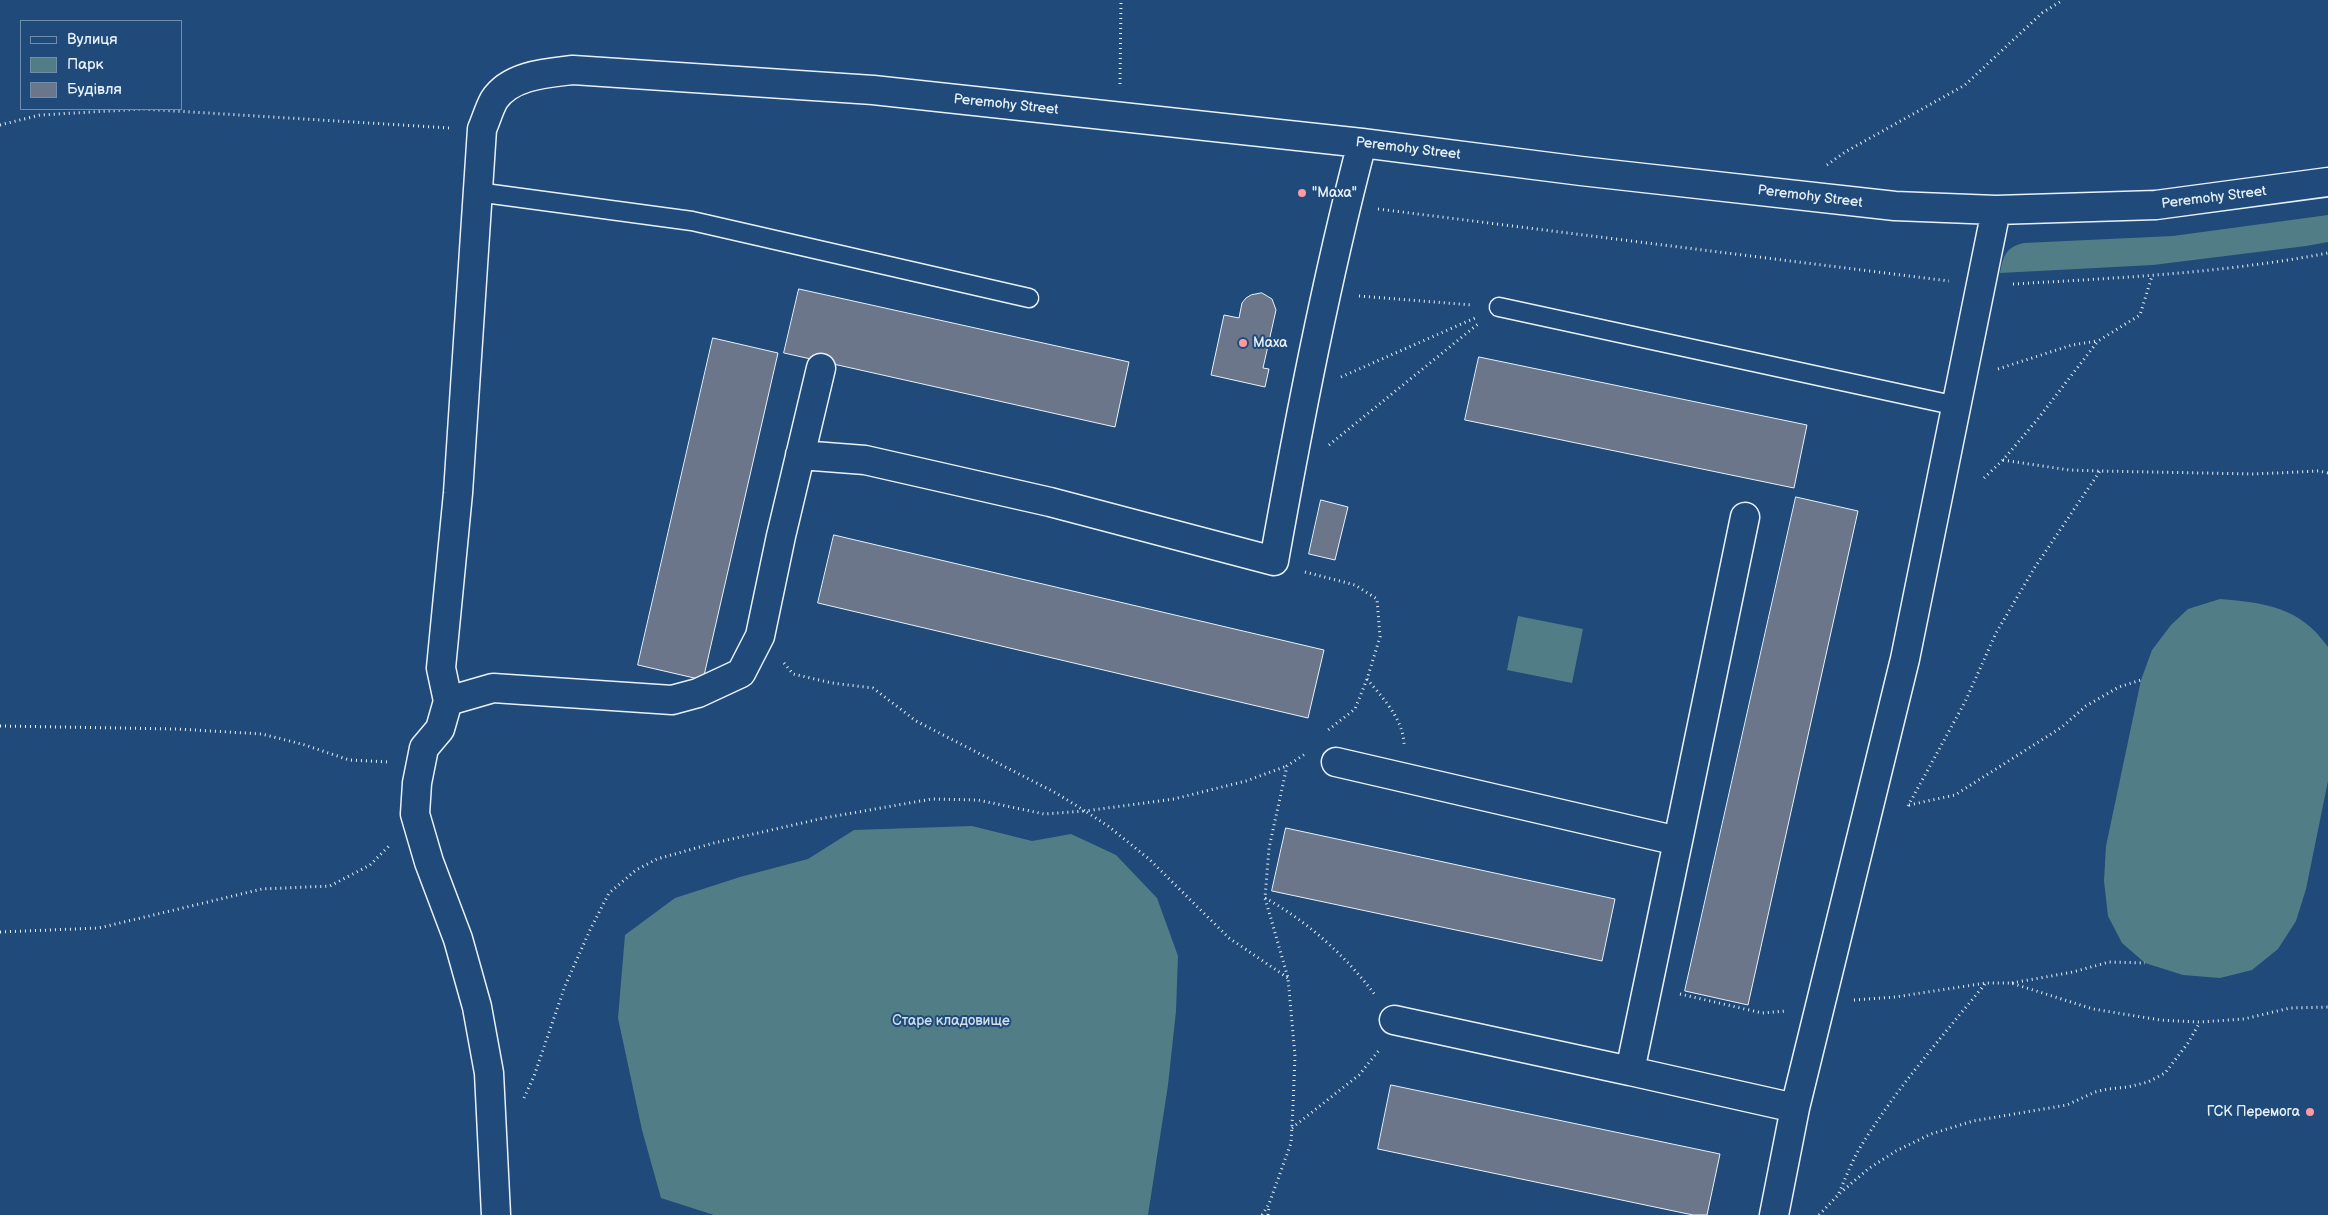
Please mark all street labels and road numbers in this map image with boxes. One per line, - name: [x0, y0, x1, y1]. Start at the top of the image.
- street label: Peremohy Street: [953, 91, 1059, 119]
- street label: Peremohy Street: [1355, 134, 1461, 164]
- street label: Peremohy Street: [1757, 182, 1863, 212]
- street label: Peremohy Street: [2161, 183, 2267, 213]

